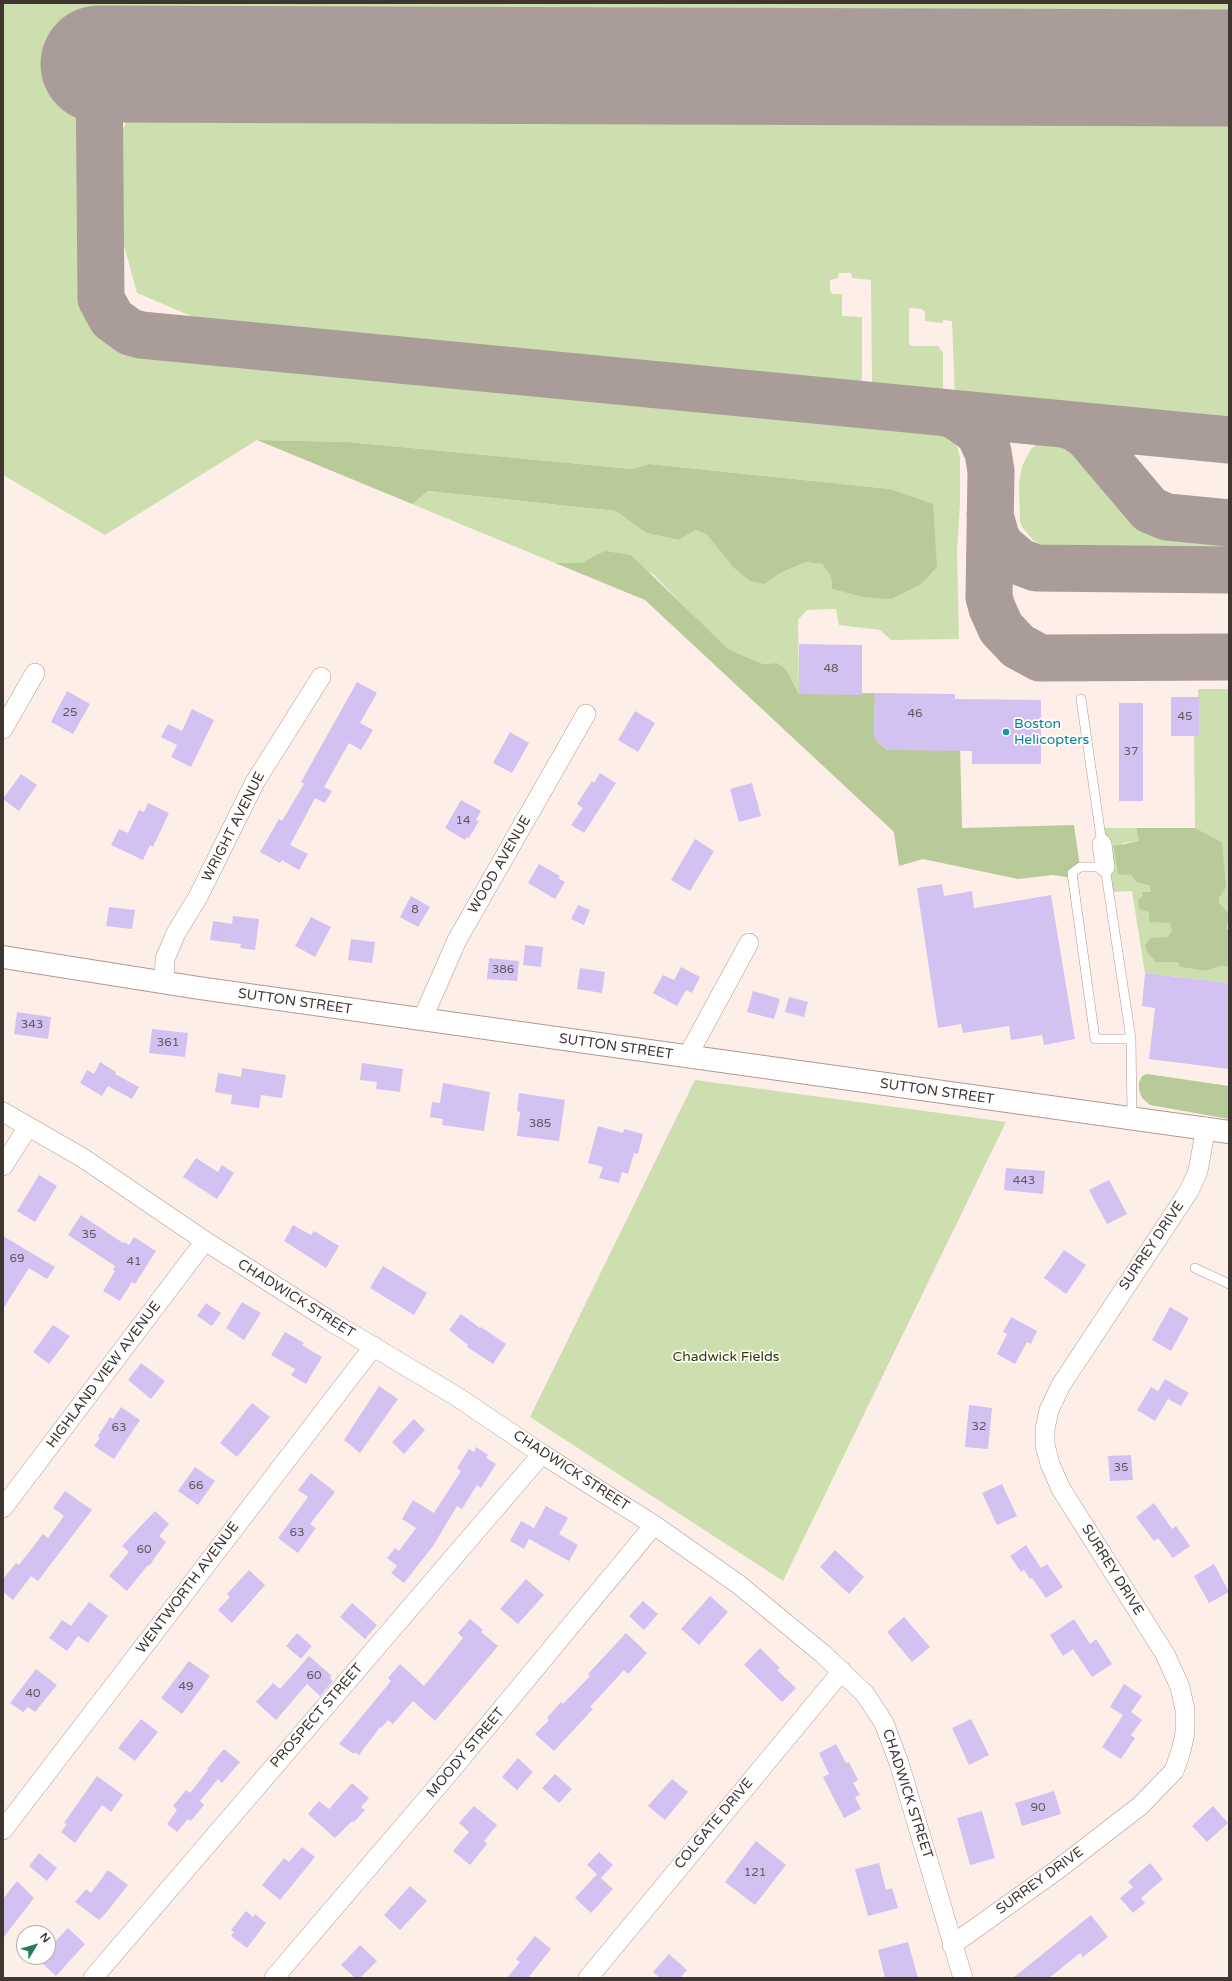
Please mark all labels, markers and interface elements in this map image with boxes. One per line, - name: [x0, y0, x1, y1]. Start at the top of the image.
- house number: 48: [823, 662, 839, 676]
- house number: 25: [62, 706, 78, 720]
- house number: 46: [907, 707, 923, 721]
- house number: 45: [1177, 710, 1193, 724]
- place label: Boston Helicopters: [1014, 716, 1089, 748]
- marker: Boston Helicopters: [1001, 727, 1011, 737]
- house number: 37: [1123, 745, 1139, 759]
- street label: WRIGHT AVENUE: [199, 769, 269, 885]
- street label: WOOD AVENUE: [465, 813, 535, 917]
- house number: 14: [455, 814, 471, 828]
- house number: 8: [411, 903, 419, 917]
- house number: 386: [492, 963, 514, 977]
- street label: SUTTON STREET: [237, 986, 353, 1018]
- house number: 343: [21, 1018, 43, 1032]
- street label: SUTTON STREET: [558, 1031, 674, 1063]
- house number: 361: [157, 1036, 179, 1050]
- street label: SUTTON STREET: [879, 1076, 995, 1108]
- house number: 385: [529, 1117, 551, 1131]
- house number: 443: [1013, 1174, 1035, 1188]
- street label: SURREY DRIVE: [1116, 1198, 1188, 1294]
- house number: 35: [81, 1228, 97, 1242]
- house number: 69: [9, 1252, 25, 1266]
- house number: 41: [126, 1255, 142, 1269]
- street label: CHADWICK STREET: [234, 1256, 358, 1342]
- street label: HIGHLAND VIEW AVENUE: [43, 1298, 165, 1452]
- park label: Chadwick Fields: [672, 1349, 780, 1365]
- house number: 32: [971, 1420, 987, 1434]
- house number: 63: [111, 1421, 127, 1435]
- street label: CHADWICK STREET: [510, 1427, 632, 1515]
- house number: 35: [1113, 1461, 1129, 1475]
- house number: 66: [188, 1479, 204, 1493]
- street label: WENTWORTH AVENUE: [133, 1519, 243, 1657]
- street label: SURREY DRIVE: [1077, 1522, 1147, 1618]
- house number: 63: [289, 1526, 305, 1540]
- house number: 60: [136, 1543, 152, 1557]
- street label: PROSPECT STREET: [267, 1660, 367, 1772]
- house number: 60: [306, 1669, 322, 1683]
- house number: 49: [178, 1680, 194, 1694]
- house number: 40: [25, 1687, 41, 1701]
- street label: MOODY STREET: [424, 1705, 508, 1801]
- street label: CHADWICK STREET: [878, 1727, 936, 1861]
- street label: COLGATE DRIVE: [671, 1775, 757, 1873]
- house number: 90: [1030, 1801, 1046, 1815]
- street label: SURREY DRIVE: [993, 1844, 1087, 1918]
- house number: 121: [744, 1866, 766, 1880]
- north arrow: [16, 1925, 56, 1965]
- text: N: [37, 1930, 53, 1945]

